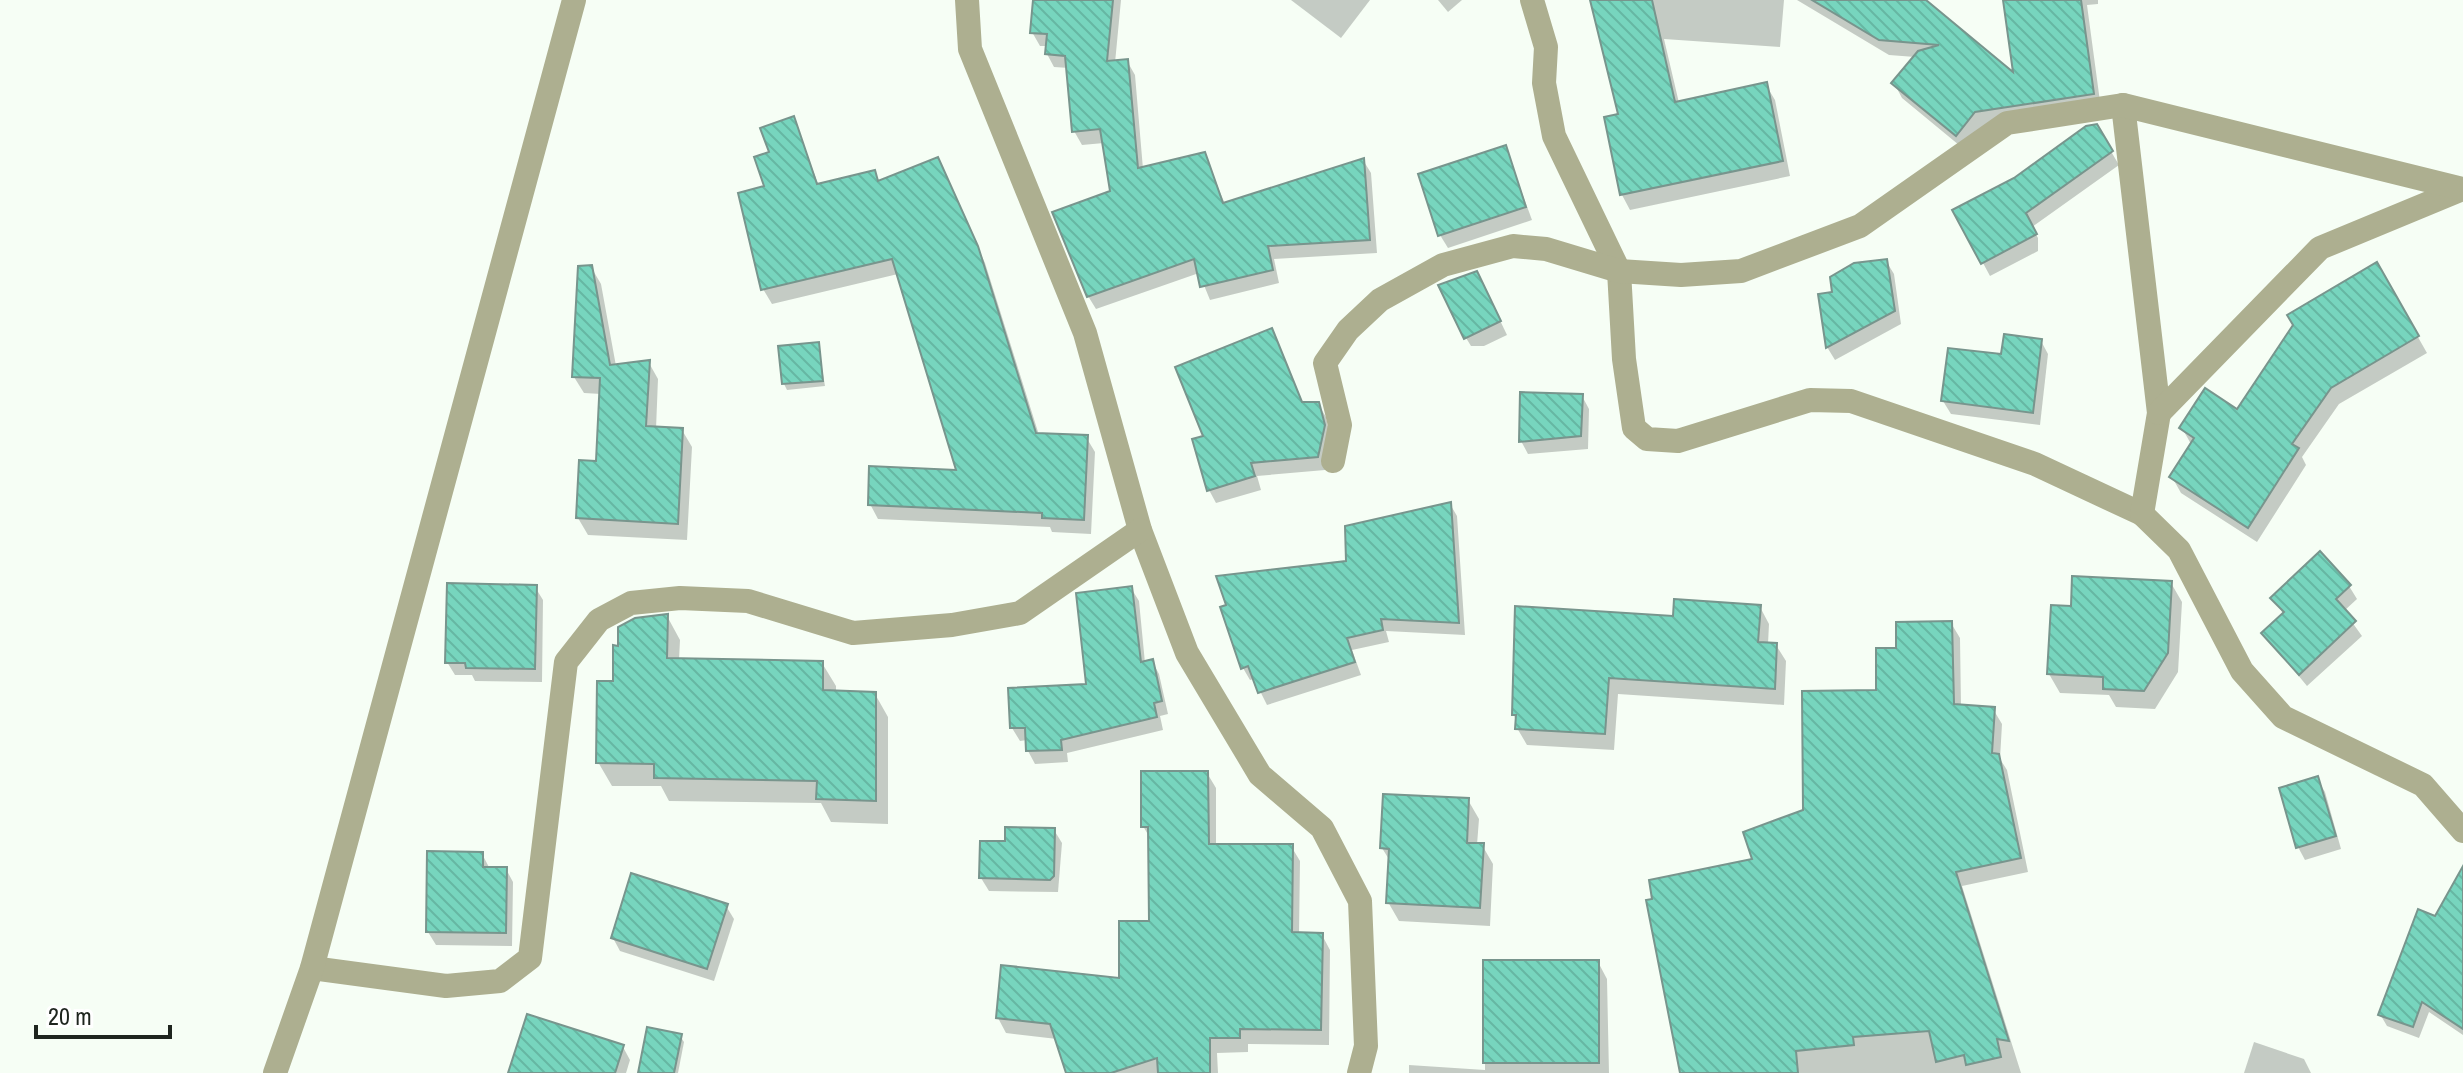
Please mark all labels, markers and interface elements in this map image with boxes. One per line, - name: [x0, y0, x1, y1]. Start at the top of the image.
- scale bar: [36, 989, 170, 1039]
- text: 20 m: [48, 1000, 92, 1032]

